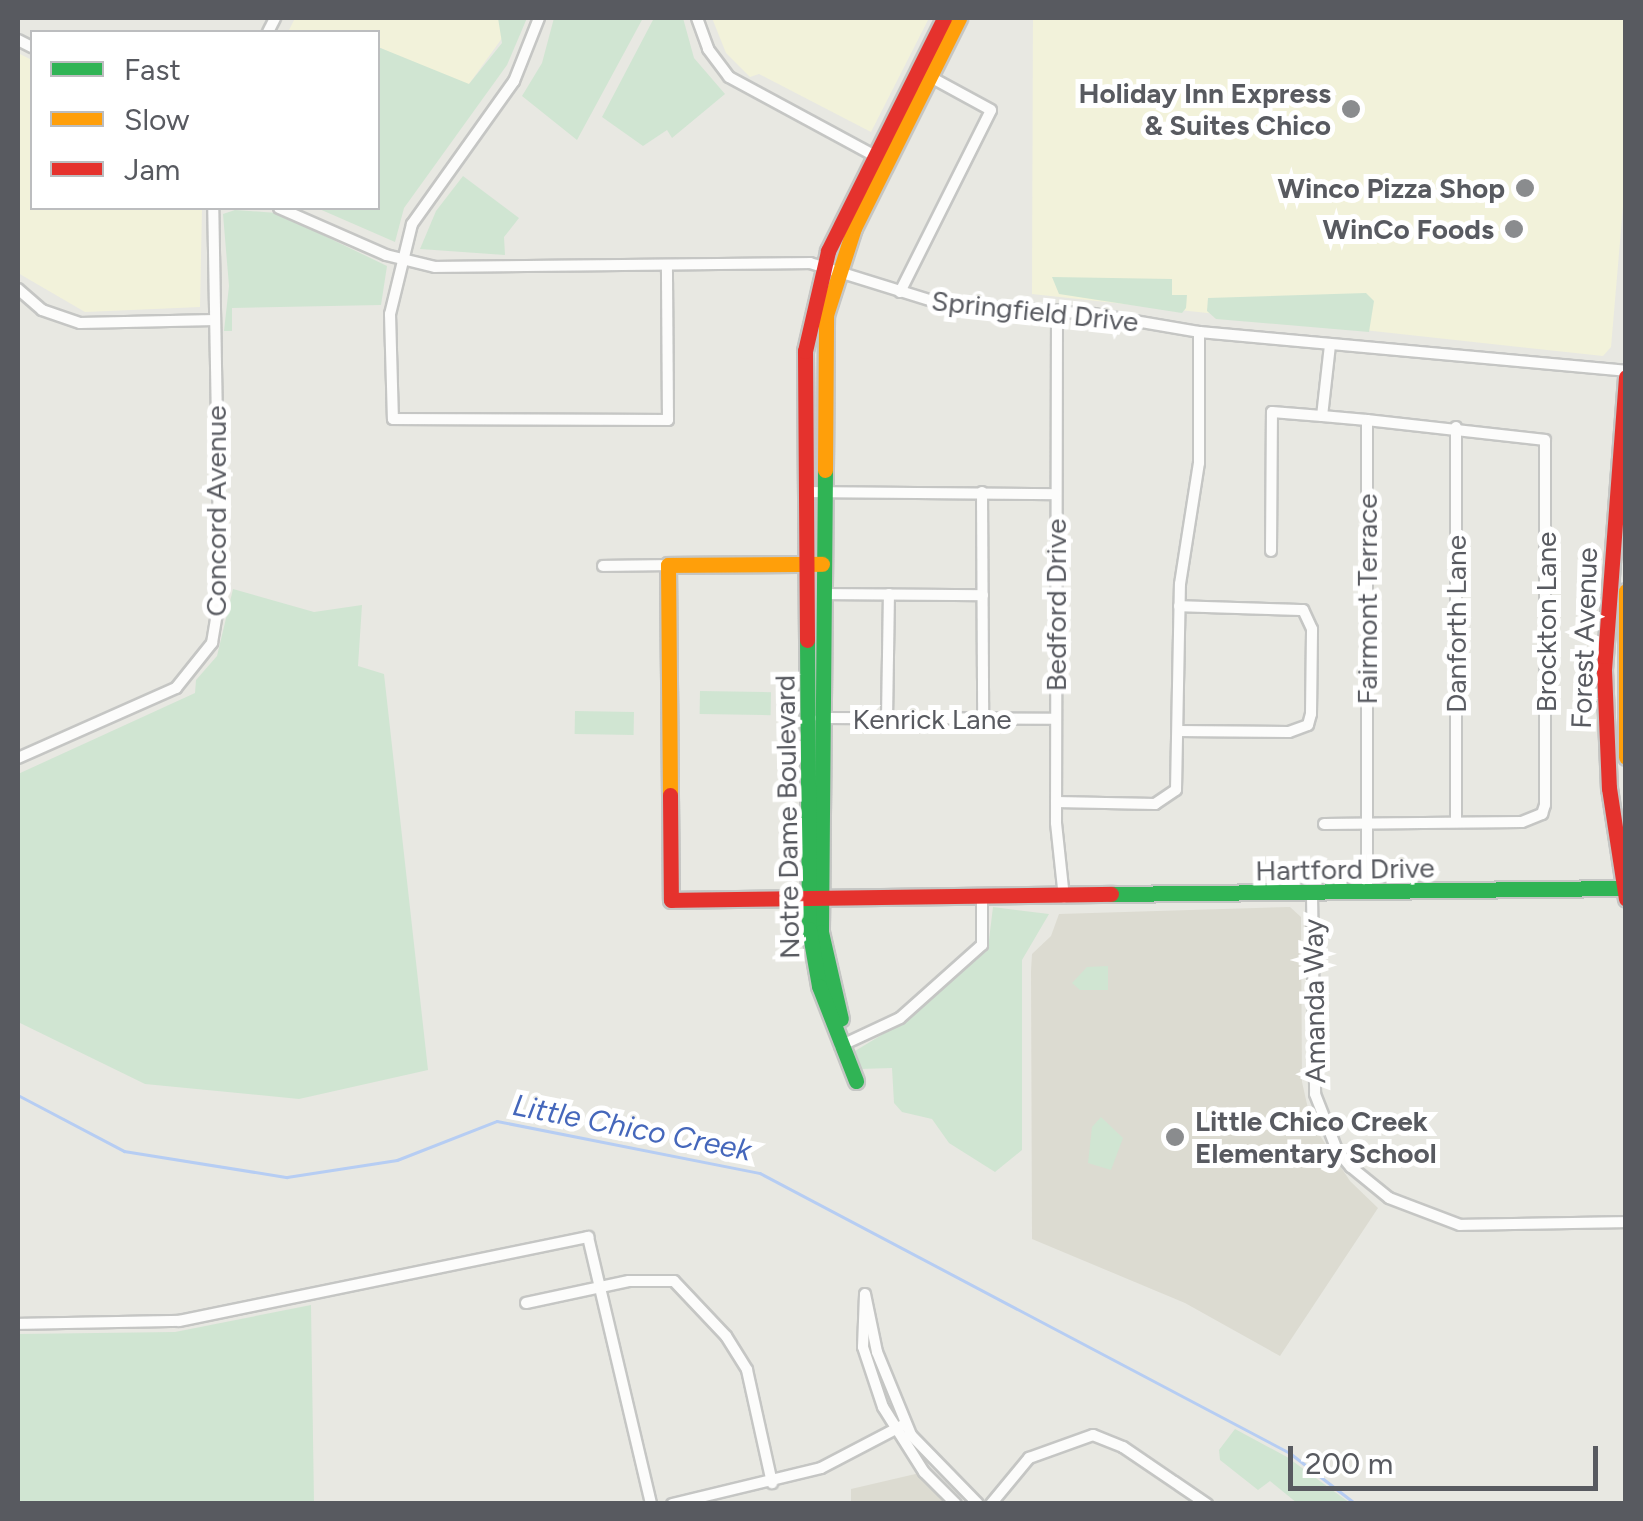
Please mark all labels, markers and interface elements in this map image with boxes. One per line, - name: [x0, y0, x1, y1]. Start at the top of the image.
- legend: [30, 30, 380, 210]
- text: Fast: [124, 51, 181, 88]
- place label: Holiday Inn Express & Suites Chico: [1078, 76, 1331, 142]
- marker: Holiday Inn Express & Suites Chico: [1340, 98, 1362, 120]
- text: Slow: [124, 101, 190, 138]
- text: Jam: [124, 151, 180, 188]
- place label: Winco Pizza Shop: [1277, 171, 1505, 205]
- marker: Winco Pizza Shop: [1514, 177, 1536, 199]
- place label: WinCo Foods: [1322, 212, 1494, 246]
- marker: WinCo Foods: [1503, 218, 1525, 240]
- street label: Springfield Drive: [930, 283, 1140, 339]
- street label: Concord Avenue: [199, 406, 233, 616]
- street label: Fairmont Terrace: [1350, 493, 1384, 705]
- street label: Bedford Drive: [1039, 519, 1073, 691]
- street label: Brockton Lane: [1529, 532, 1563, 712]
- street label: Danforth Lane: [1439, 535, 1473, 713]
- street label: Forest Avenue: [1564, 547, 1604, 729]
- street label: Notre Dame Boulevard: [768, 675, 806, 959]
- street label: Kenrick Lane: [852, 702, 1012, 736]
- street label: Hartford Drive: [1255, 851, 1435, 887]
- street label: Amanda Way: [1296, 918, 1332, 1084]
- water label: Little Chico Creek: [510, 1087, 754, 1169]
- place label: Little Chico Creek Elementary School: [1195, 1104, 1437, 1170]
- marker: Little Chico Creek Elementary School: [1164, 1126, 1186, 1148]
- scale bar: [1293, 1426, 1603, 1488]
- text: 200 m: [1305, 1445, 1393, 1482]

